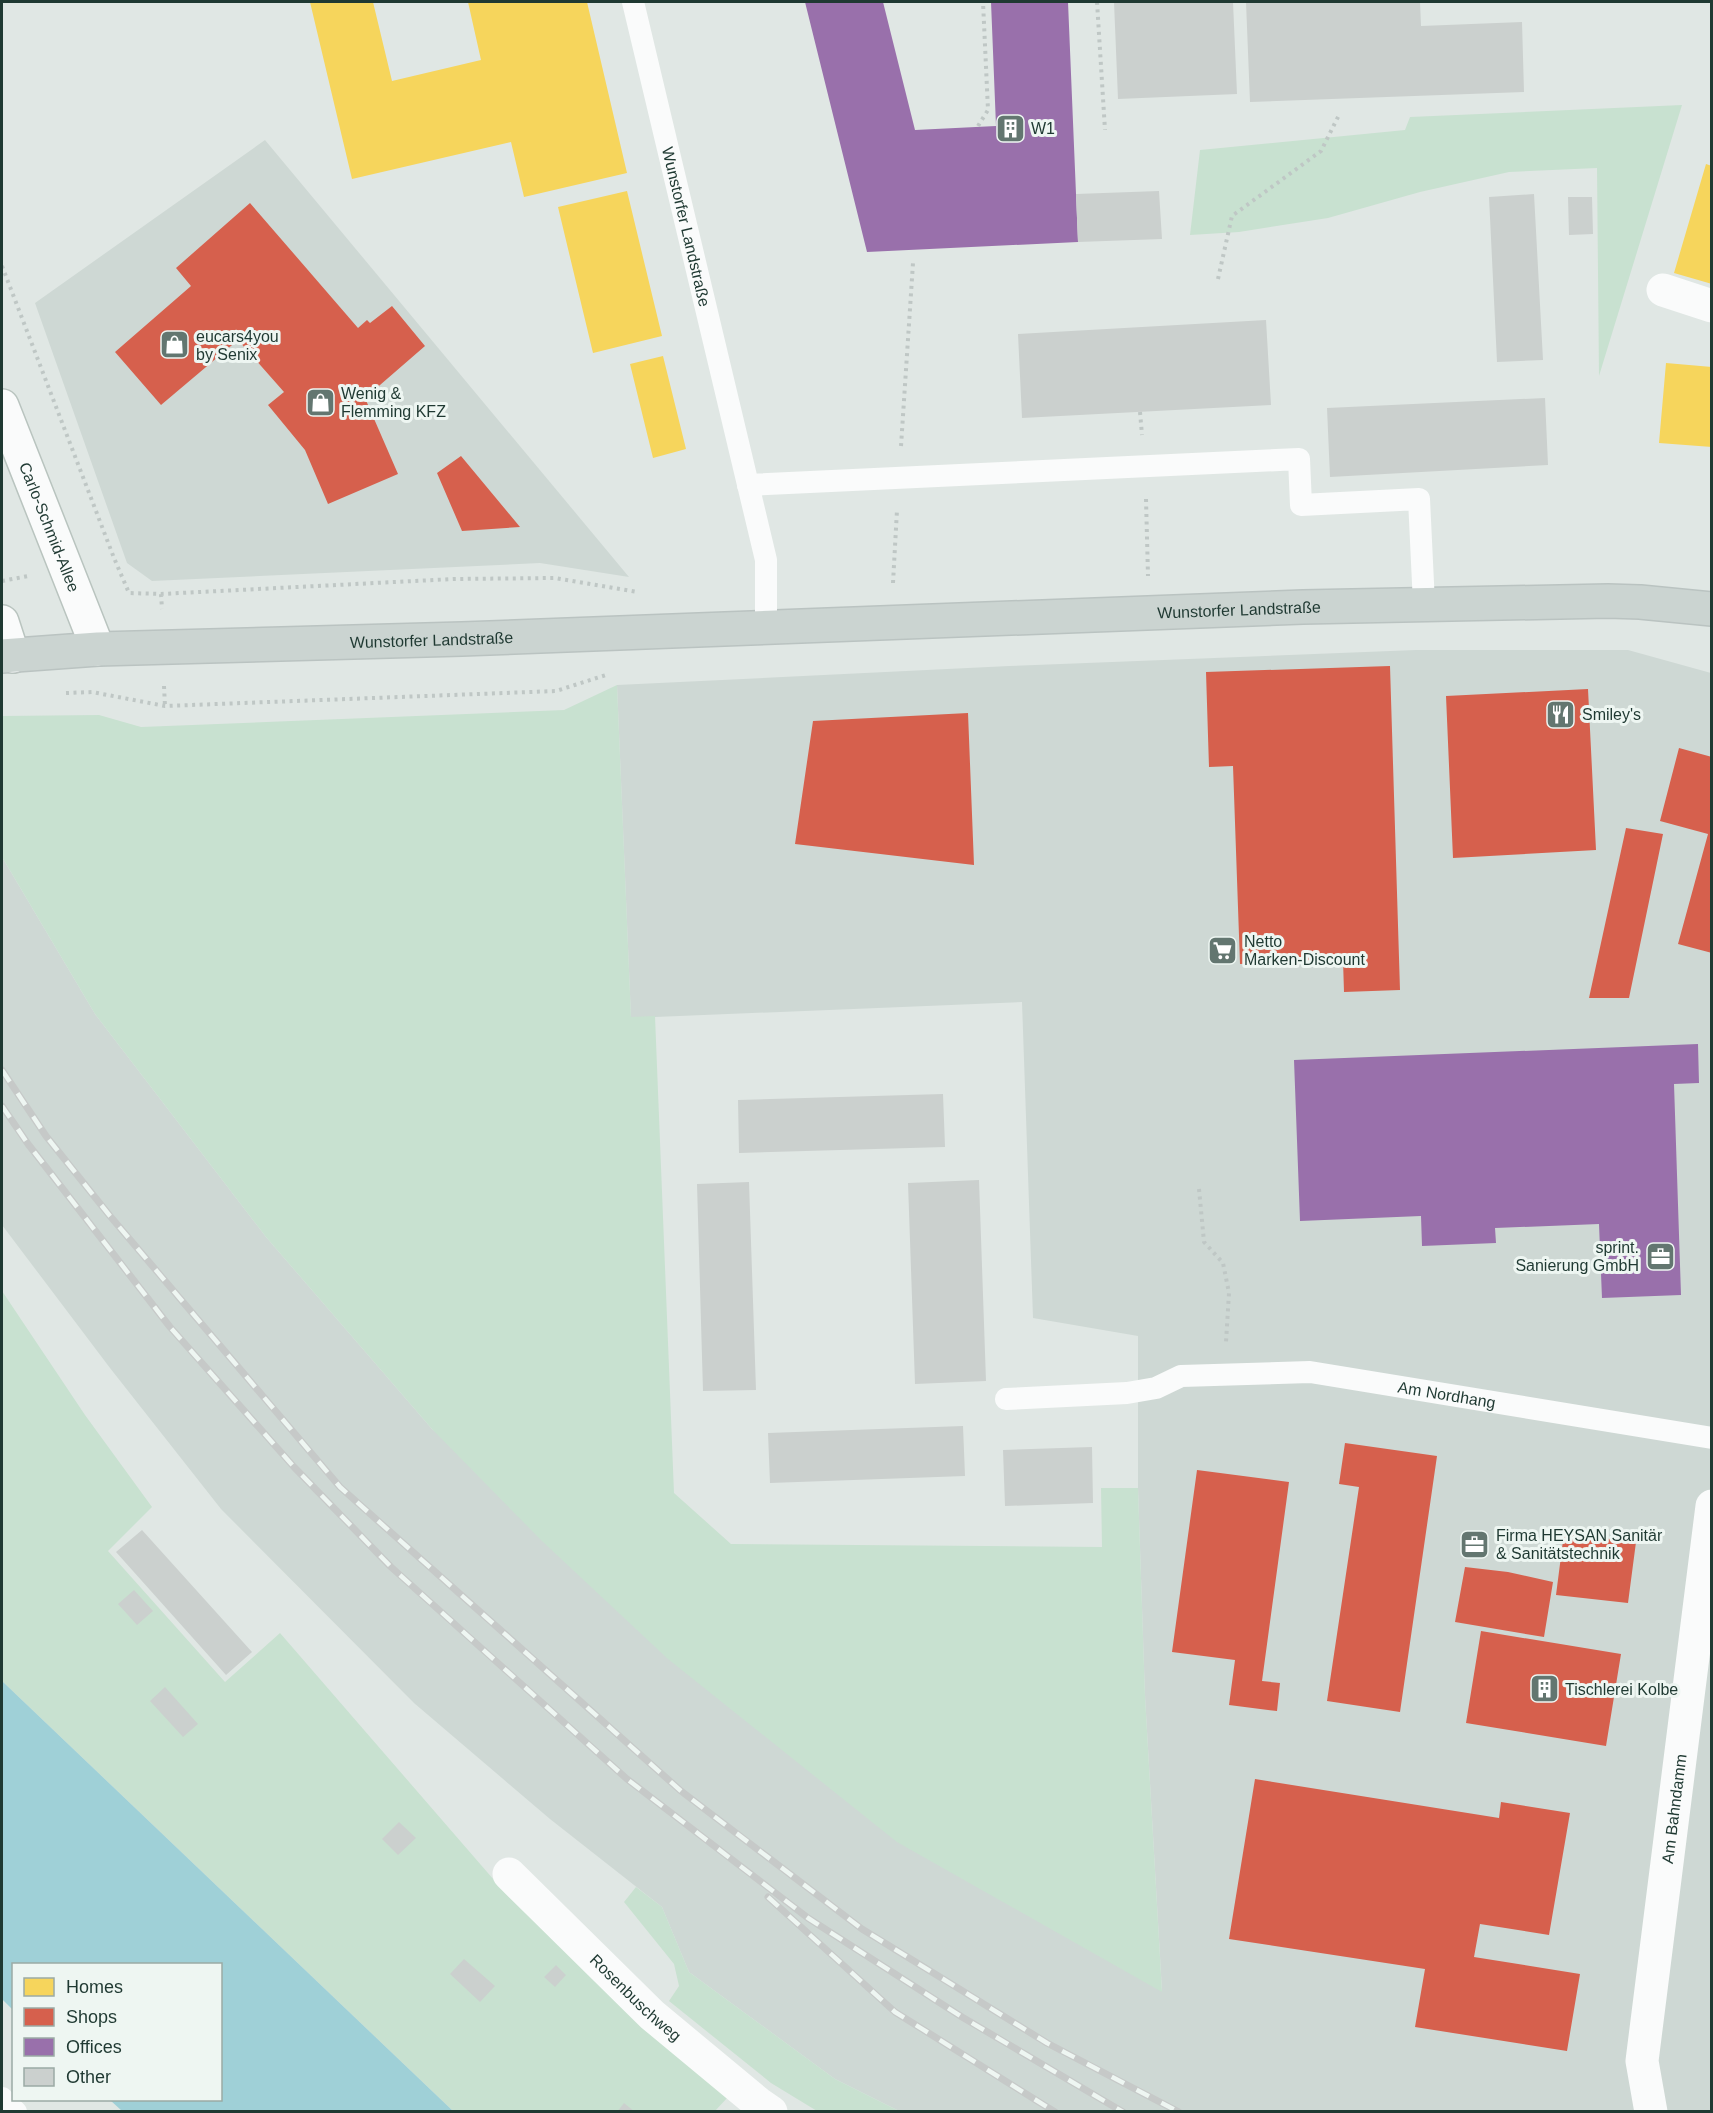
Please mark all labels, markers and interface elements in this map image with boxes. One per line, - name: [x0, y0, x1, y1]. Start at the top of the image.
- building icon: W1: [994, 112, 1026, 144]
- place label: W1: [1031, 120, 1055, 137]
- street label: Wunstorfer Landstraße: [659, 145, 713, 308]
- place label: eucars4you by Senix: [196, 328, 279, 363]
- shop icon: eucars4you by Senix: [159, 329, 191, 361]
- place label: Wenig & Flemming KFZ: [341, 385, 446, 420]
- shop icon: Wenig & Flemming KFZ: [304, 386, 336, 418]
- street label: Carlo-Schmid-Allee: [16, 460, 83, 594]
- street label: Wunstorfer Landstraße: [1157, 599, 1321, 622]
- street label: Wunstorfer Landstraße: [350, 629, 514, 651]
- restaurant icon: Smiley's: [1545, 698, 1577, 730]
- place label: Smiley's: [1582, 706, 1641, 723]
- place label: Netto Marken-Discount: [1244, 933, 1365, 968]
- supermarket icon: Netto Marken-Discount: [1207, 934, 1239, 966]
- place label: sprint. Sanierung GmbH: [1515, 1239, 1639, 1274]
- office icon: sprint. Sanierung GmbH: [1644, 1240, 1676, 1272]
- street label: Am Nordhang: [1397, 1379, 1497, 1411]
- place label: Firma HEYSAN Sanitär & Sanitätstechnik: [1496, 1527, 1663, 1562]
- office icon: Firma HEYSAN Sanitär & Sanitätstechnik: [1459, 1528, 1491, 1560]
- building icon: Tischlerei Kolbe: [1528, 1673, 1560, 1705]
- place label: Tischlerei Kolbe: [1565, 1681, 1678, 1698]
- street label: Am Bahndamm: [1659, 1753, 1690, 1865]
- street label: Rosenbuschweg: [587, 1951, 684, 2045]
- legend: [12, 1963, 222, 2101]
- text: Homes: [66, 1977, 123, 1997]
- text: Shops: [66, 2007, 117, 2027]
- text: Offices: [66, 2037, 122, 2057]
- text: Other: [66, 2067, 111, 2087]

